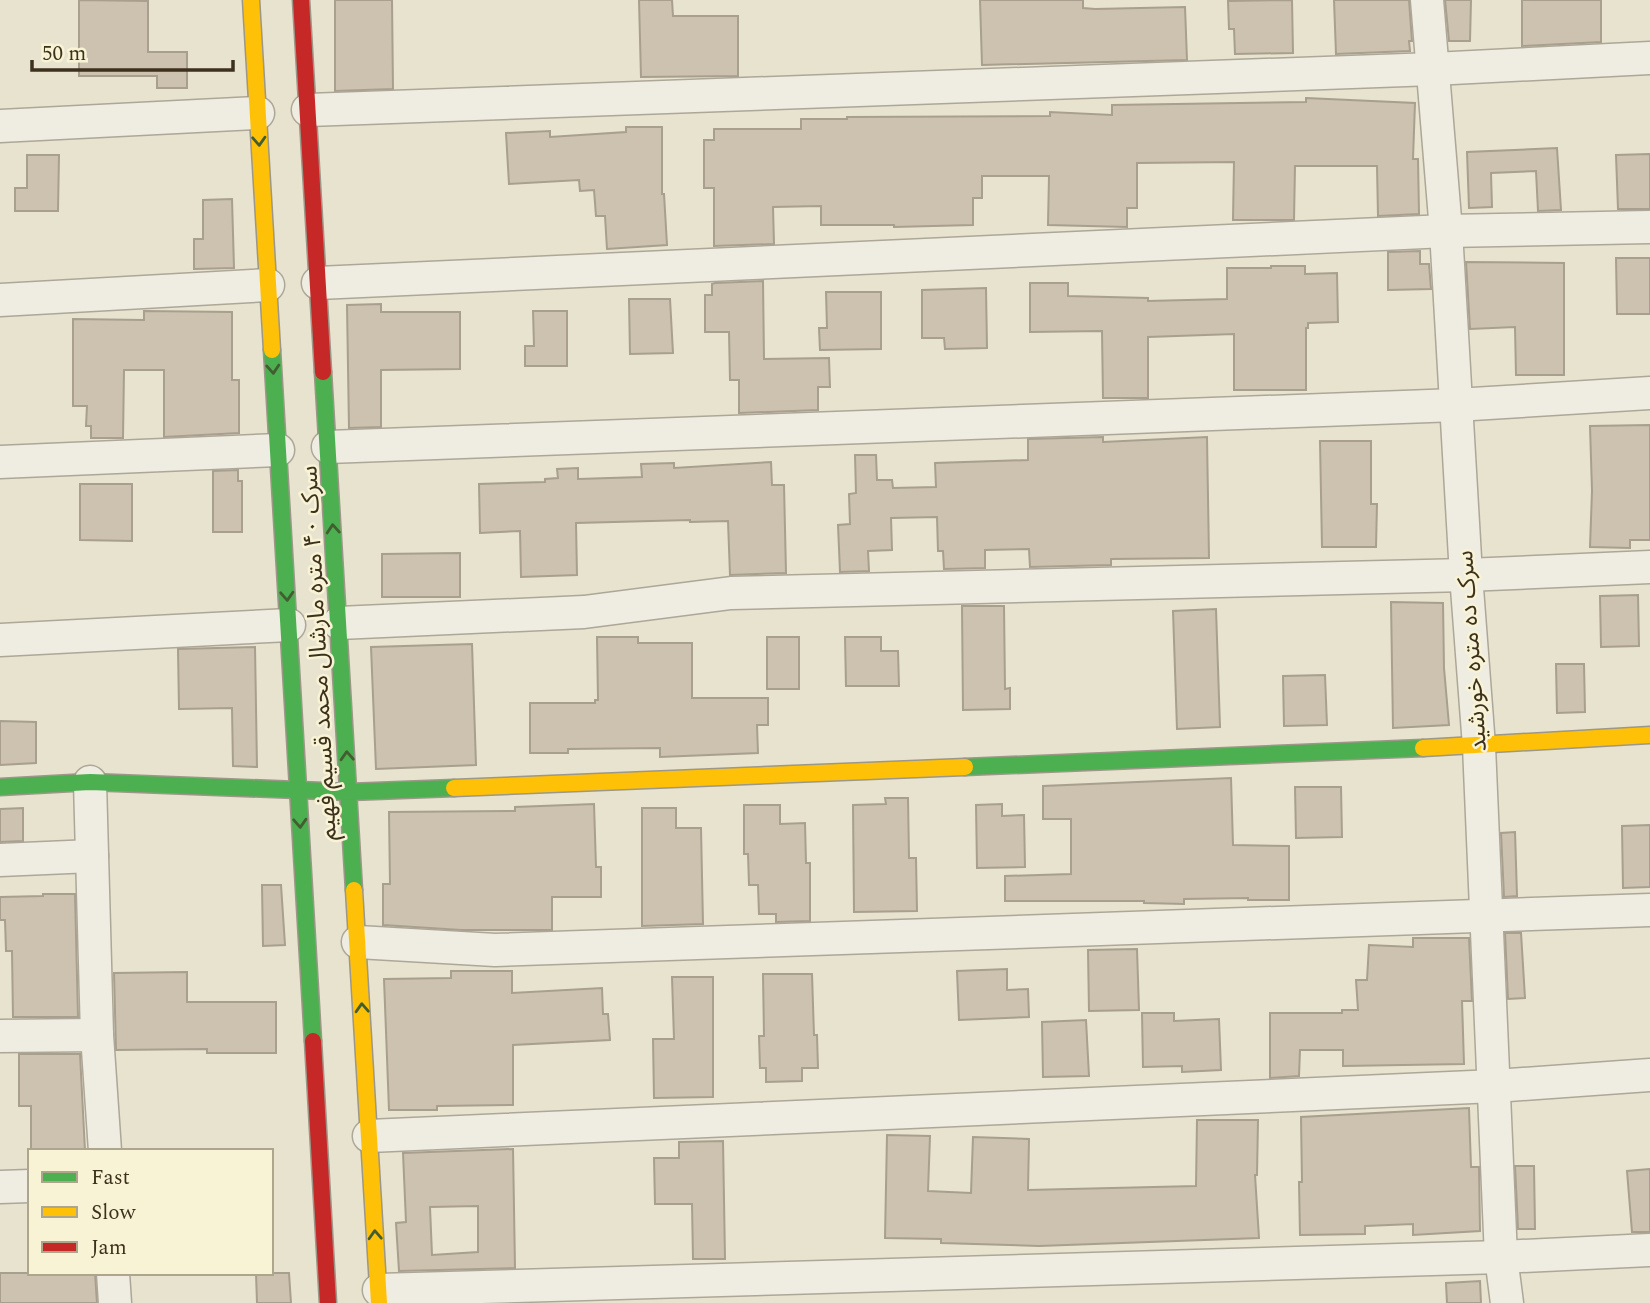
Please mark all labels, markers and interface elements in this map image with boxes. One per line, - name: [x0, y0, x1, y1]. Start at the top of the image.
- scale bar: [32, 28, 233, 72]
- text: 50 m: [42, 38, 86, 70]
- one-way arrow: [252, 136, 267, 147]
- one-way arrow: [266, 363, 281, 374]
- street label: سرک ۴۰ متره مارشال محمد قسیم فهیم: [291, 465, 347, 841]
- one-way arrow: [326, 523, 341, 534]
- street label: سرک ده متره خورشید: [1447, 549, 1497, 753]
- one-way arrow: [279, 590, 294, 601]
- one-way arrow: [339, 750, 354, 761]
- one-way arrow: [292, 818, 307, 829]
- one-way arrow: [354, 1002, 369, 1013]
- legend: [28, 1149, 273, 1275]
- text: Fast: [91, 1162, 130, 1194]
- text: Slow: [91, 1197, 137, 1229]
- one-way arrow: [368, 1229, 383, 1240]
- text: Jam: [91, 1232, 127, 1264]

